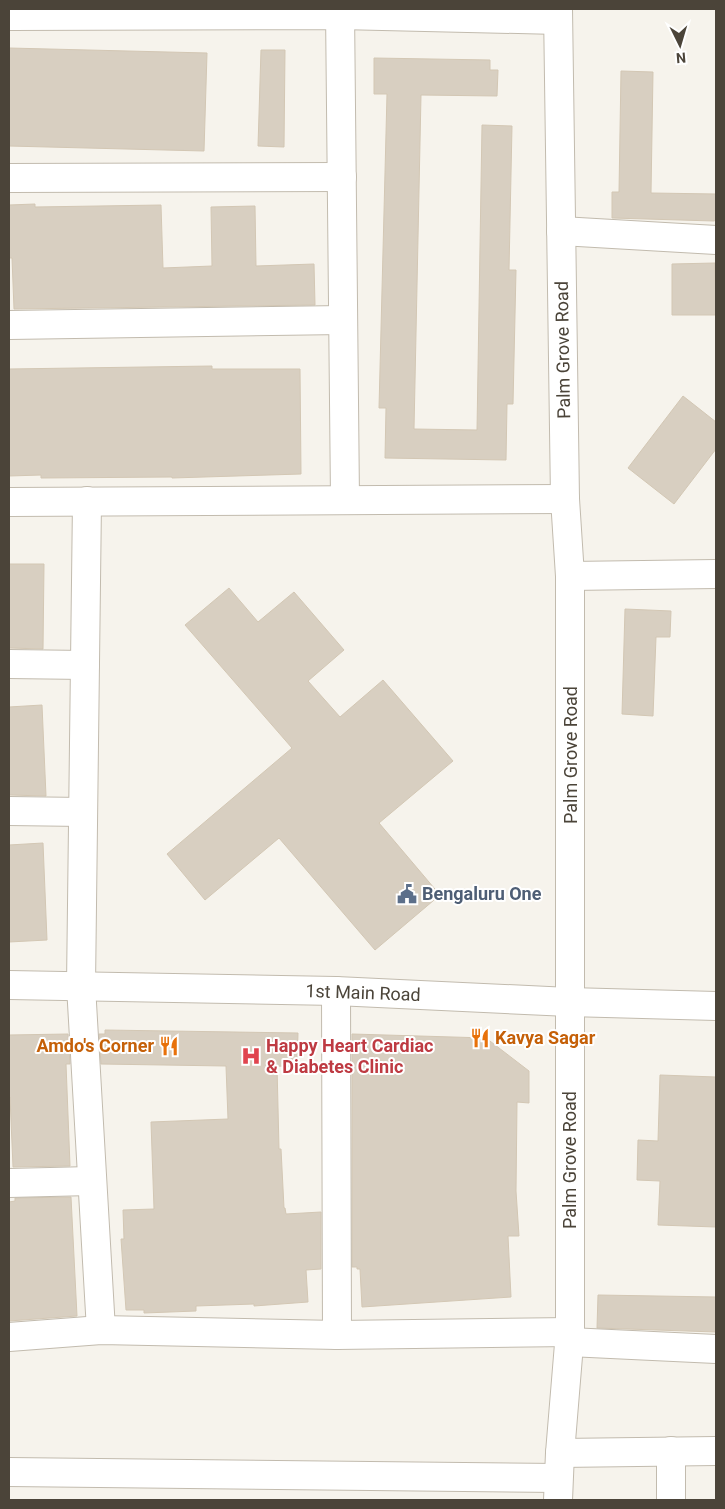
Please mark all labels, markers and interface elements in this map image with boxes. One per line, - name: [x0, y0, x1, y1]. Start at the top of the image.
- north arrow: [655, 20, 705, 70]
- text: N: [676, 50, 687, 66]
- street label: Palm Grove Road: [551, 281, 574, 419]
- street label: Palm Grove Road: [560, 686, 581, 824]
- public building icon: Bengaluru One: [396, 883, 418, 905]
- place label: Bengaluru One: [422, 883, 542, 904]
- street label: 1st Main Road: [305, 980, 421, 1005]
- restaurant icon: Kavya Sagar: [469, 1027, 491, 1049]
- place label: Kavya Sagar: [495, 1027, 596, 1048]
- place label: Amdo's Corner: [36, 1035, 154, 1056]
- restaurant icon: Amdo's Corner: [158, 1035, 180, 1057]
- place label: Happy Heart Cardiac & Diabetes Clinic: [266, 1035, 433, 1077]
- hospital icon: Happy Heart Cardiac & Diabetes Clinic: [240, 1045, 262, 1067]
- street label: Palm Grove Road: [559, 1091, 580, 1229]

